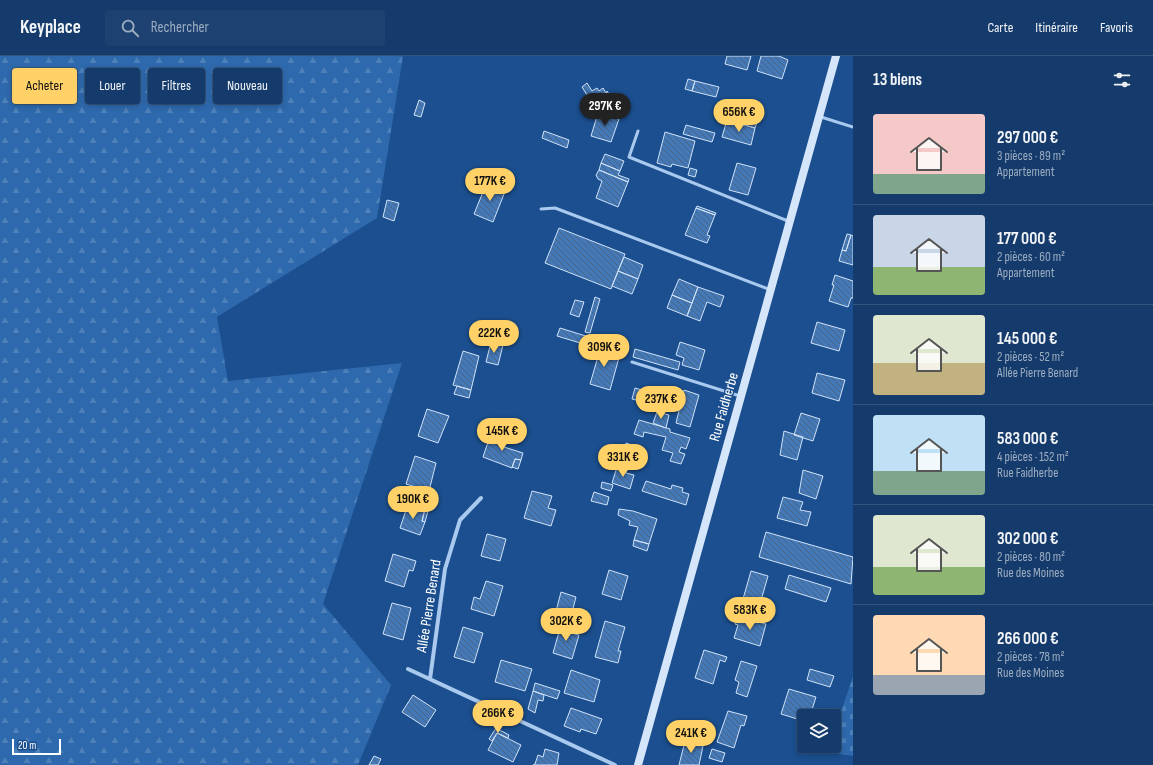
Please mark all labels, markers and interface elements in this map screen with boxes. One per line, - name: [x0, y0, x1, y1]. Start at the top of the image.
- search box: [105, 10, 385, 46]
- text: Keyplace: [20, 16, 81, 39]
- icon: search: [119, 17, 141, 39]
- text: Rechercher: [151, 18, 209, 37]
- text: Carte: [987, 19, 1013, 36]
- text: Itinéraire: [1035, 19, 1078, 36]
- text: Favoris: [1100, 19, 1133, 36]
- chip: Acheter: [12, 68, 77, 104]
- chip: Louer: [85, 68, 140, 104]
- chip: Filtres: [148, 68, 205, 104]
- chip: Nouveau: [213, 68, 282, 104]
- icon: filters: [1111, 69, 1133, 91]
- text: 13 biens: [873, 70, 922, 90]
- pin: 297K €: [572, 93, 638, 127]
- text: 297K €: [589, 98, 621, 114]
- pin: 656K €: [706, 99, 772, 133]
- text: 656K €: [722, 104, 756, 120]
- text: 297 000 €: [997, 128, 1058, 148]
- icon: home: [905, 130, 953, 178]
- text: 3 pièces · 89 m²: [997, 148, 1065, 164]
- text: Appartement: [997, 164, 1055, 180]
- pin: 177K €: [457, 168, 523, 202]
- text: 177K €: [474, 173, 506, 189]
- text: 177 000 €: [997, 229, 1057, 249]
- icon: home: [905, 231, 953, 279]
- text: 2 pièces · 60 m²: [997, 249, 1065, 265]
- text: Appartement: [997, 265, 1055, 281]
- pin: 222K €: [461, 320, 527, 354]
- text: 222K €: [478, 325, 510, 341]
- text: 145 000 €: [997, 329, 1057, 349]
- icon: home: [905, 331, 953, 379]
- pin: 309K €: [571, 334, 637, 368]
- text: 309K €: [587, 339, 621, 355]
- text: 2 pièces · 52 m²: [997, 349, 1064, 365]
- text: Allée Pierre Benard: [997, 365, 1078, 381]
- street label: Rue Faidherbe: [705, 370, 743, 444]
- pin: 237K €: [628, 386, 694, 420]
- text: 237K €: [645, 391, 677, 407]
- pin: 145K €: [469, 418, 535, 452]
- text: 145K €: [486, 423, 518, 439]
- text: 583 000 €: [997, 429, 1058, 449]
- icon: home: [905, 431, 953, 479]
- pin: 331K €: [590, 444, 656, 478]
- text: 331K €: [607, 449, 639, 465]
- text: 4 pièces · 152 m²: [997, 449, 1069, 465]
- text: Rue Faidherbe: [997, 465, 1058, 481]
- pin: 190K €: [380, 486, 446, 520]
- text: 190K €: [397, 491, 429, 507]
- text: 302 000 €: [997, 529, 1058, 549]
- icon: home: [905, 531, 953, 579]
- text: 2 pièces · 80 m²: [997, 549, 1065, 565]
- street label: Allée Pierre Benard: [412, 558, 446, 655]
- text: Rue des Moines: [997, 565, 1064, 581]
- pin: 583K €: [717, 597, 783, 631]
- text: 583K €: [734, 602, 766, 618]
- pin: 302K €: [533, 608, 599, 642]
- text: 302K €: [550, 613, 582, 629]
- text: 266 000 €: [997, 629, 1059, 649]
- icon: home: [905, 631, 953, 679]
- text: 2 pièces · 78 m²: [997, 649, 1065, 665]
- text: Rue des Moines: [997, 665, 1064, 681]
- pin: 266K €: [465, 700, 531, 734]
- text: 266K €: [481, 705, 515, 721]
- map controls: [797, 709, 841, 753]
- button: layers: [797, 709, 841, 753]
- pin: 241K €: [658, 720, 724, 754]
- text: 241K €: [675, 725, 707, 741]
- scale bar: [12, 737, 61, 756]
- text: 20 m: [18, 739, 36, 752]

